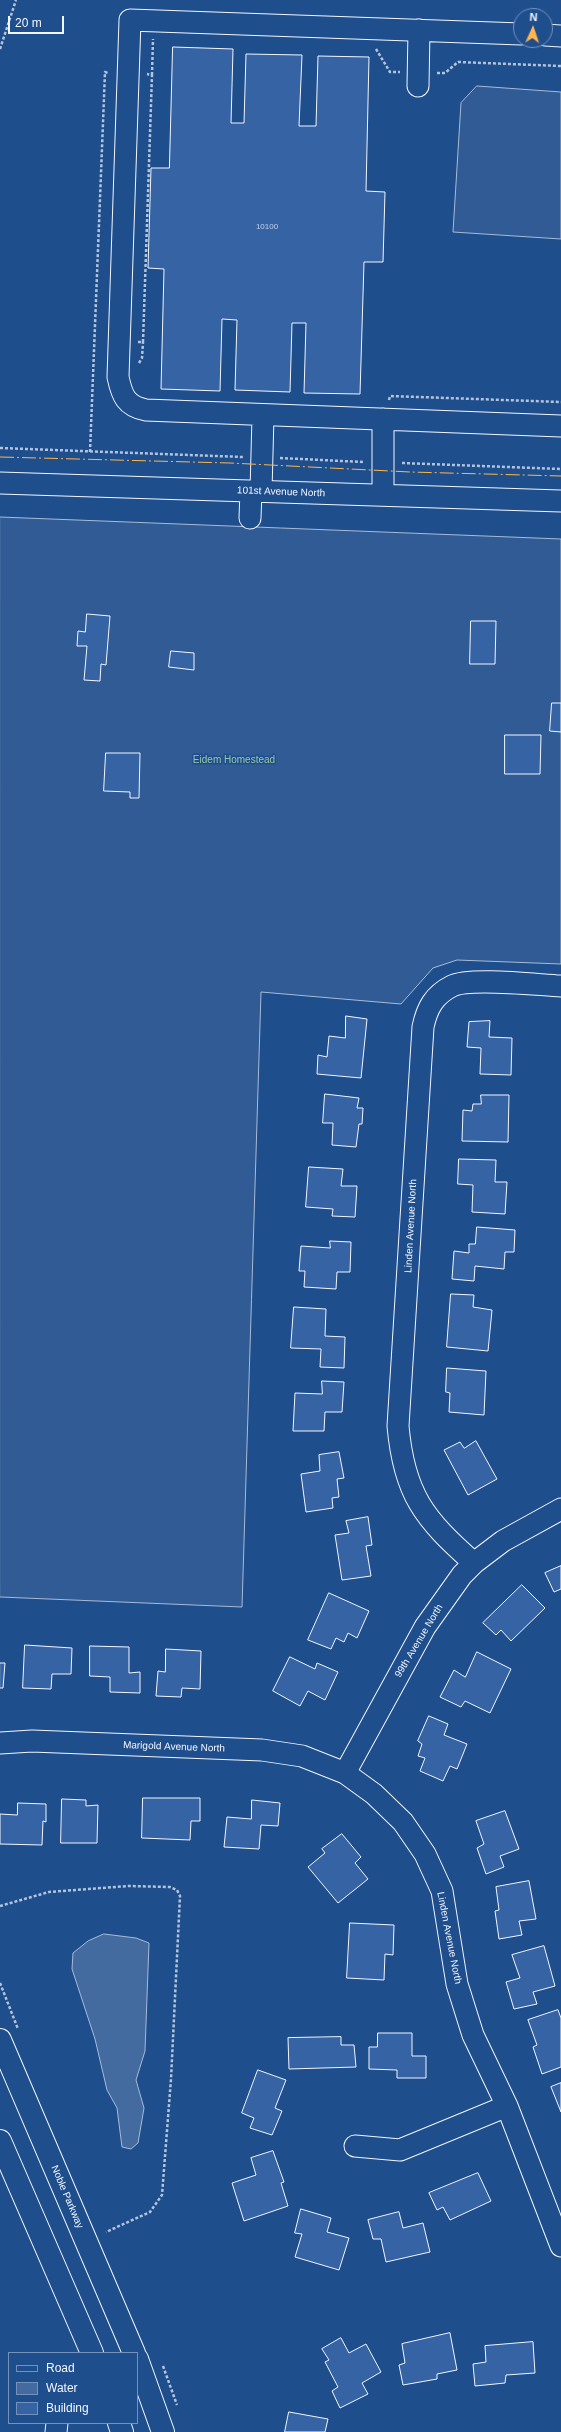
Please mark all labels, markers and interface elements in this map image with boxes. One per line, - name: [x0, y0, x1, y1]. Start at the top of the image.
- scale bar: [10, 8, 66, 34]
- north arrow: [513, 8, 553, 48]
- text: N: [529, 11, 538, 23]
- text: 20 m: [15, 16, 42, 30]
- house number: 10100: [256, 222, 278, 232]
- street label: 101st Avenue North: [237, 484, 325, 500]
- park label: Eidem Homestead: [193, 754, 275, 766]
- street label: Linden Avenue North: [403, 1179, 419, 1273]
- street label: 99th Avenue North: [392, 1602, 446, 1680]
- street label: Marigold Avenue North: [123, 1739, 225, 1755]
- street label: Linden Avenue North: [434, 1891, 464, 1985]
- street label: Noble Parkway: [48, 2164, 86, 2230]
- legend: [8, 2352, 138, 2424]
- text: Road: [46, 2361, 75, 2375]
- text: Water: [46, 2381, 78, 2395]
- text: Building: [46, 2401, 89, 2415]

